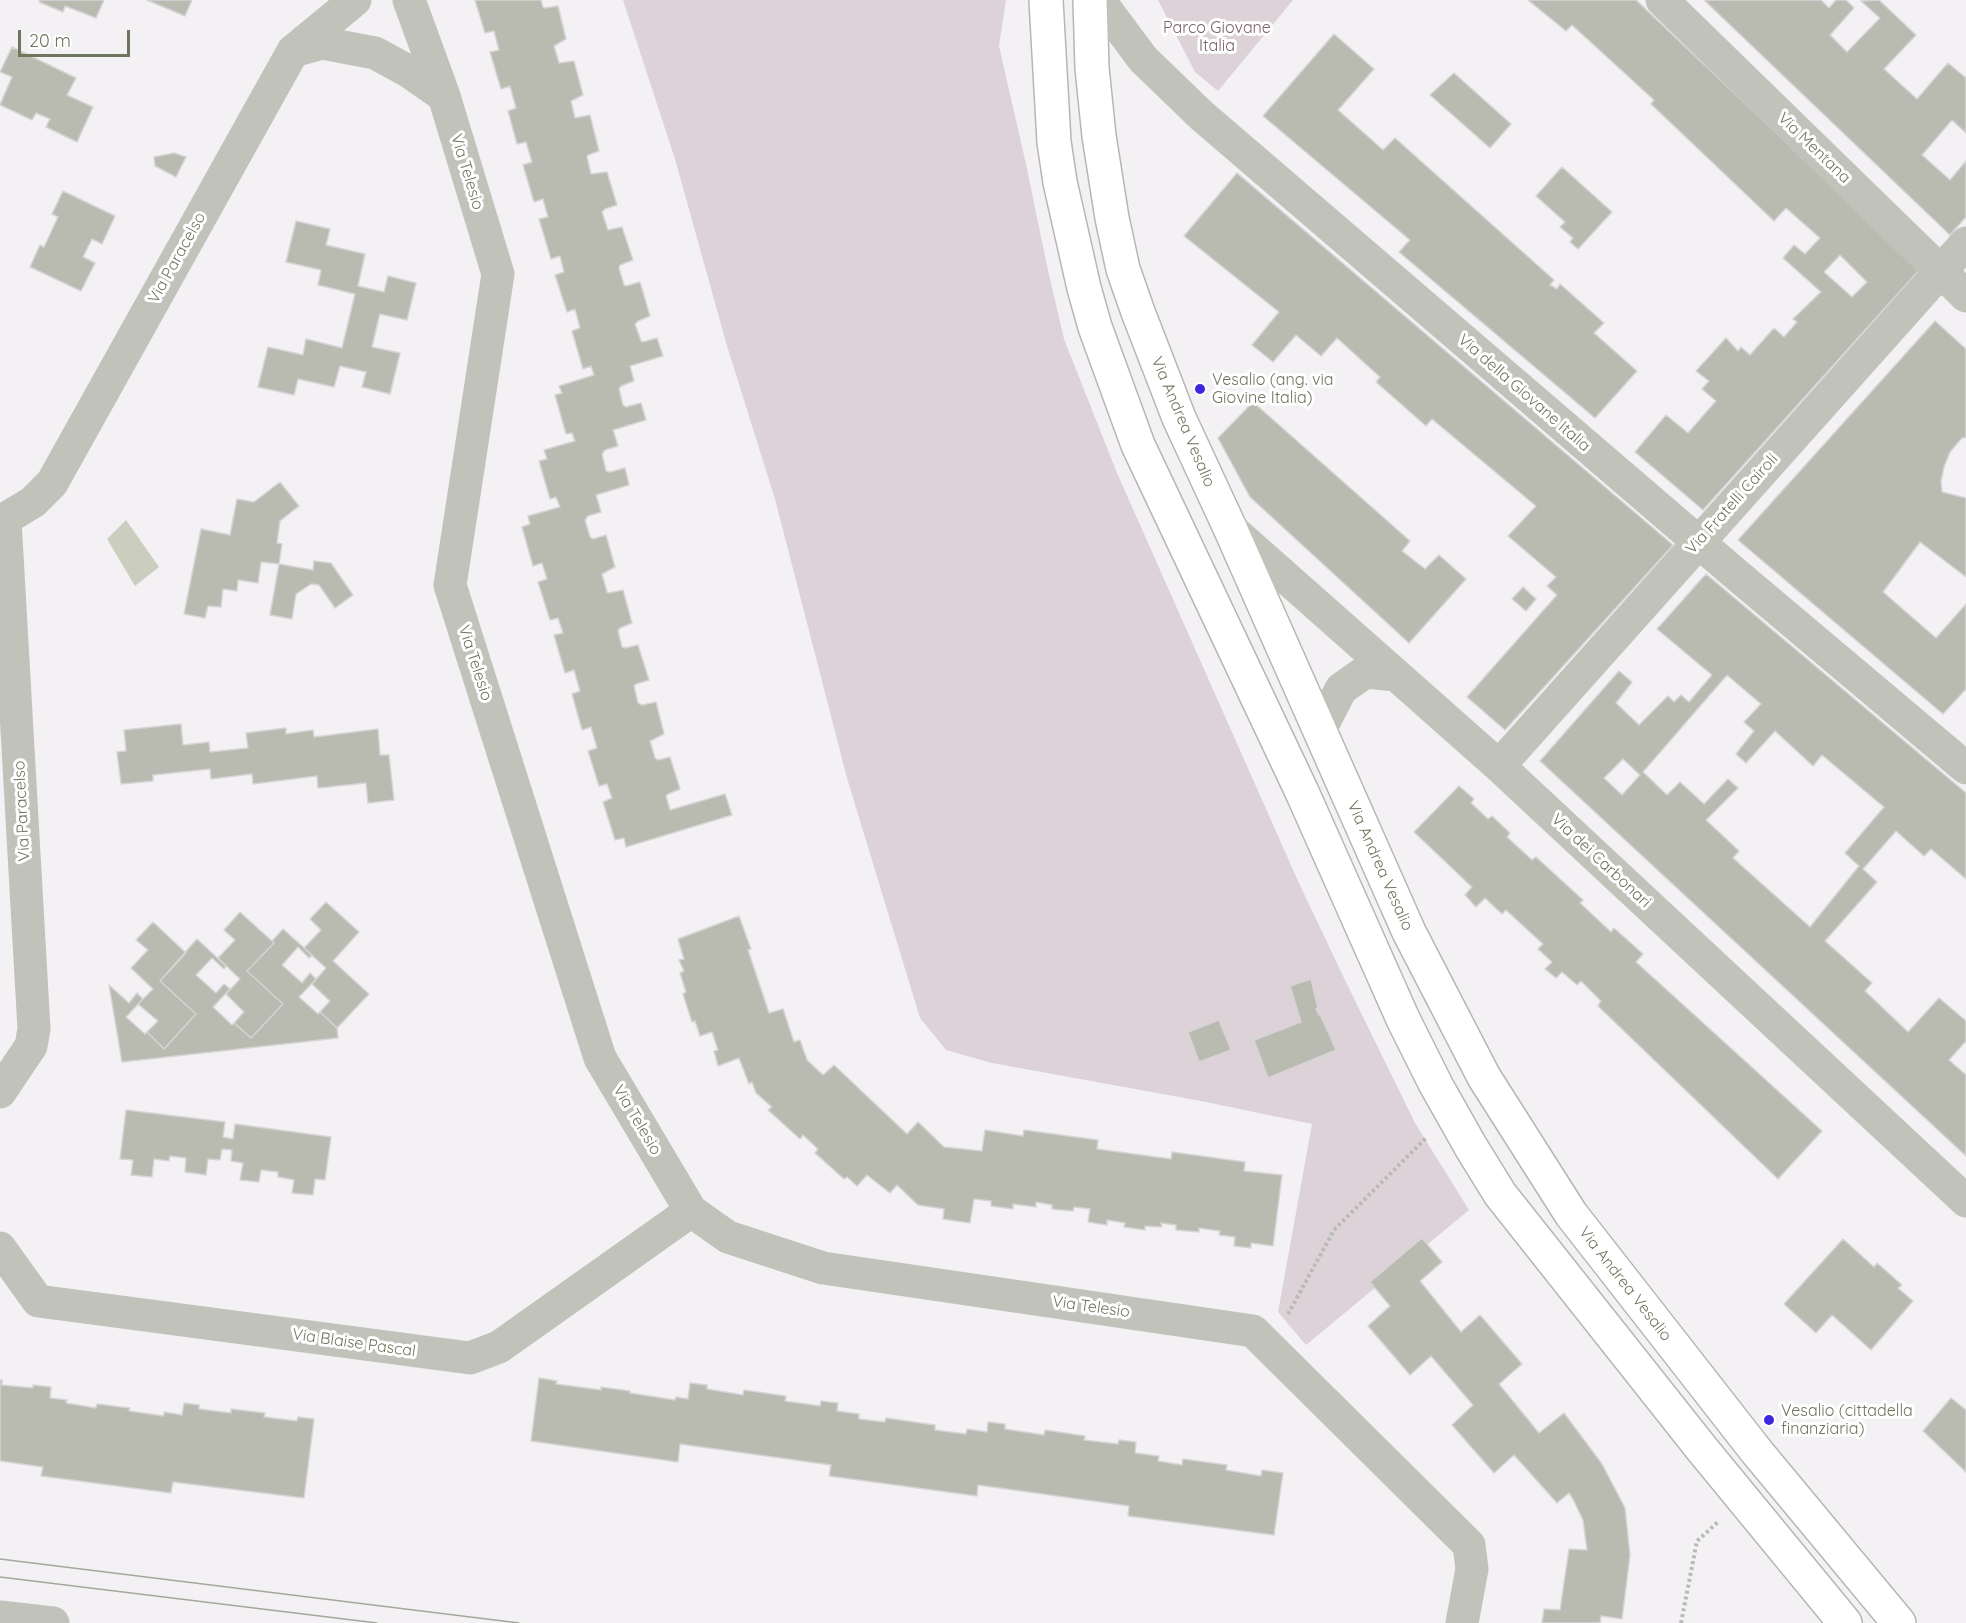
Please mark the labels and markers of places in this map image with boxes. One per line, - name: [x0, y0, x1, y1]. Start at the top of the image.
- place label: Vesalio (ang. via Giovine Italia): [1212, 370, 1334, 408]
- marker: Vesalio (ang. via Giovine Italia): [1193, 382, 1207, 396]
- place label: Vesalio (cittadella finanziaria): [1781, 1401, 1913, 1439]
- marker: Vesalio (cittadella finanziaria): [1762, 1413, 1776, 1427]

